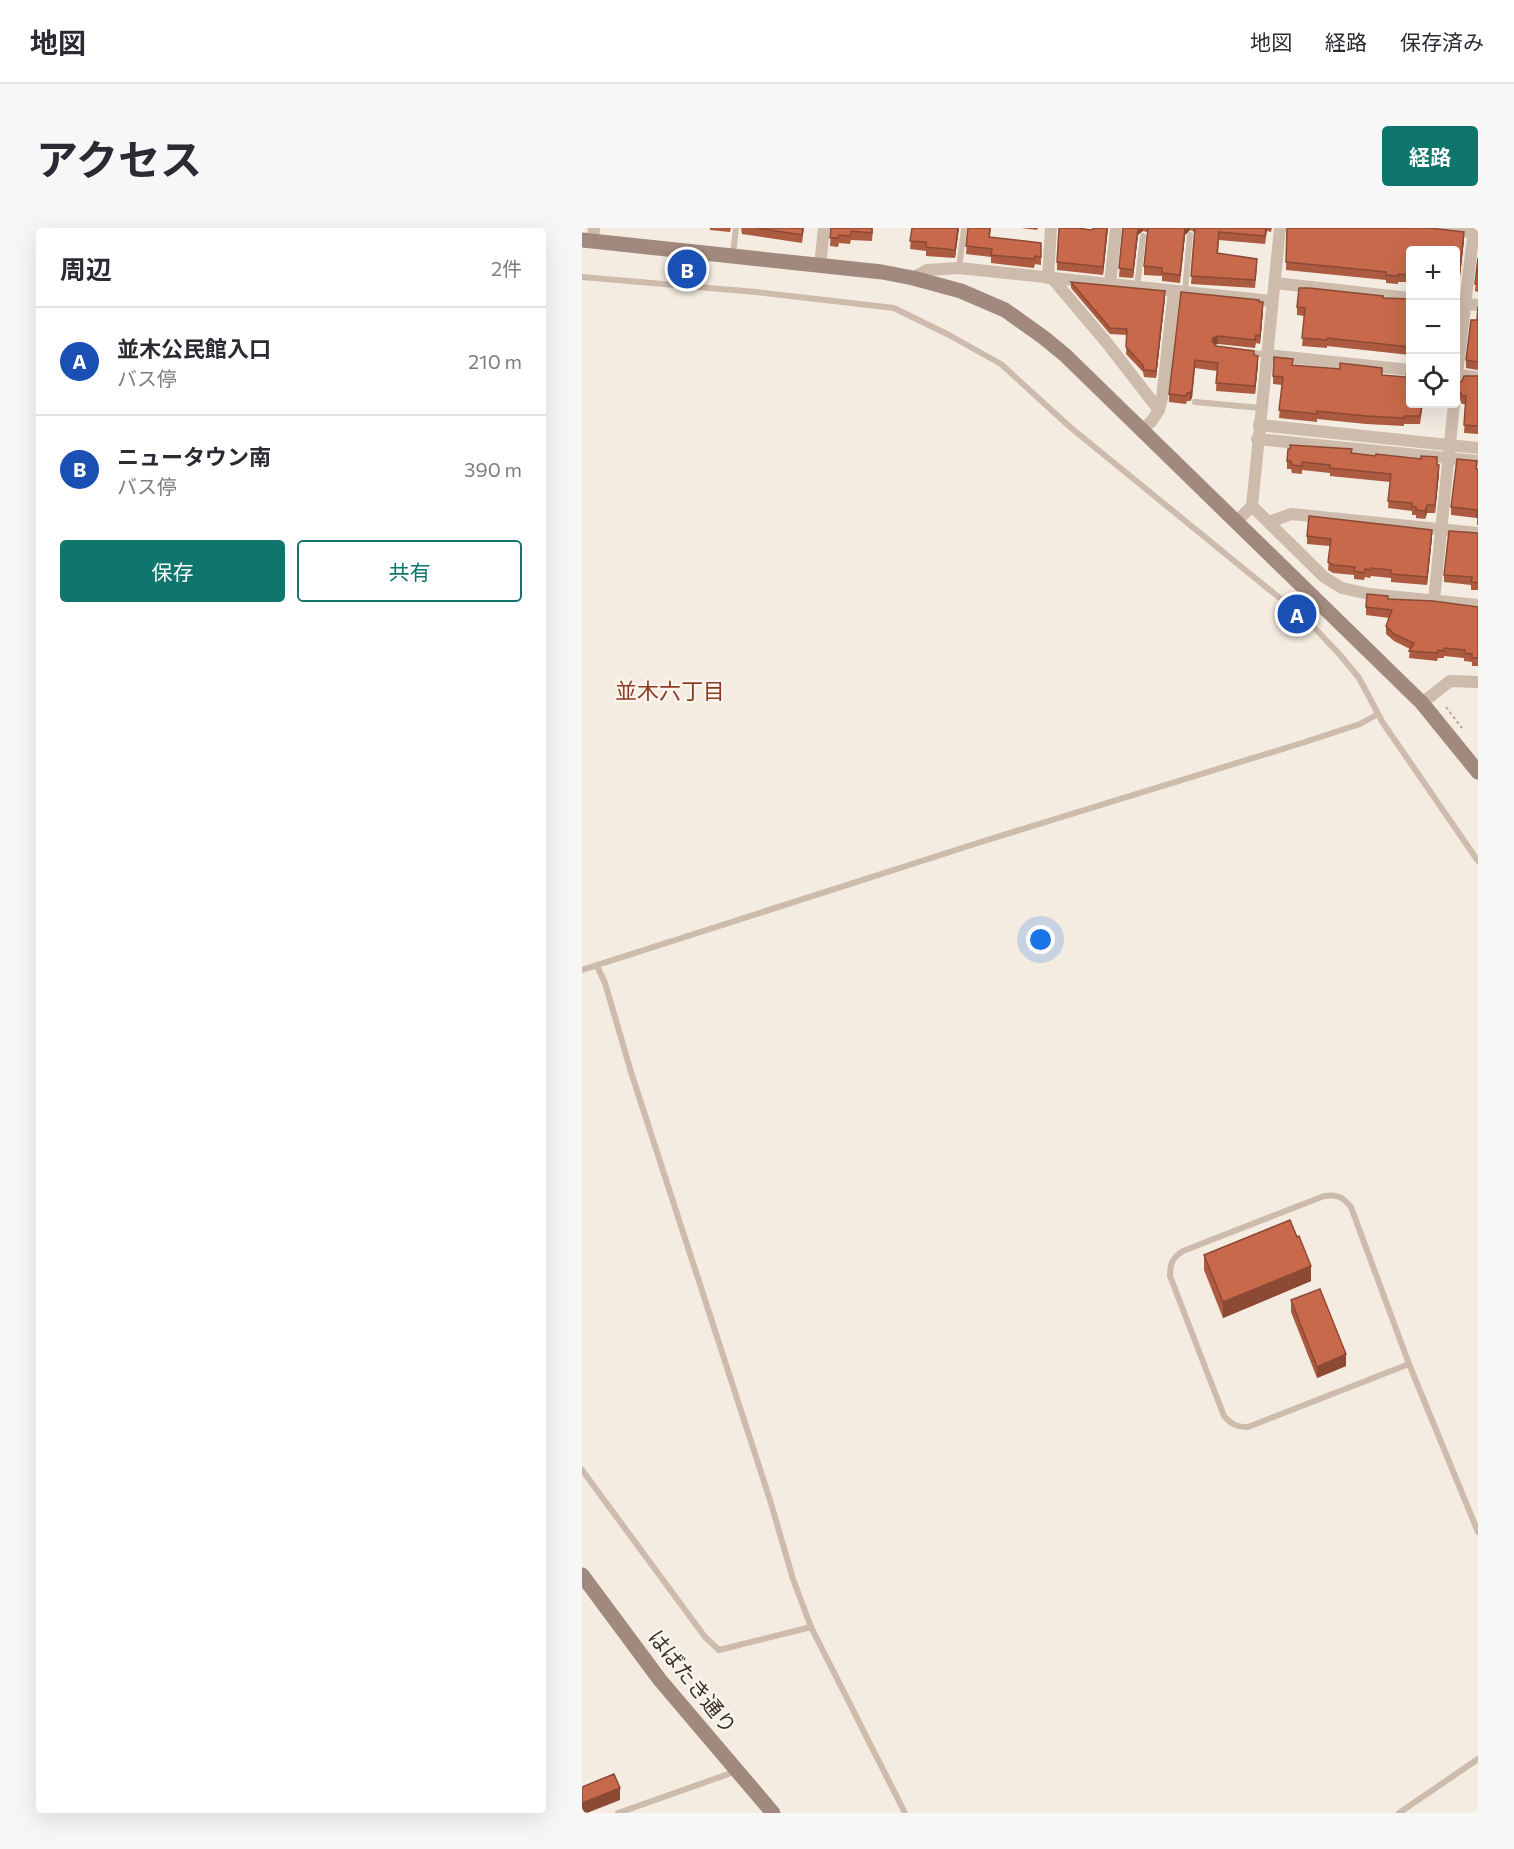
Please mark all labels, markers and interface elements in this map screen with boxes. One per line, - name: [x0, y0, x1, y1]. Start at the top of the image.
- text: 地図: [30, 25, 86, 59]
- text: 地図: [1250, 29, 1292, 54]
- text: 経路: [1325, 29, 1367, 54]
- text: 保存済み: [1400, 29, 1484, 54]
- button: 経路: [1382, 126, 1478, 186]
- text: アクセス: [36, 132, 202, 184]
- pin: B: [668, 246, 706, 291]
- map controls: [1406, 246, 1460, 408]
- button: +: [1406, 246, 1460, 300]
- text: 周辺: [60, 253, 112, 284]
- text: 2件: [491, 256, 522, 280]
- button: −: [1406, 300, 1460, 354]
- text: 並木公民館入口: [117, 335, 271, 362]
- text: A: [72, 349, 87, 373]
- text: 210 m: [468, 349, 522, 373]
- button: locate: [1406, 354, 1460, 408]
- text: バス停: [117, 366, 177, 390]
- text: ニュータウン南: [117, 443, 271, 470]
- text: B: [73, 457, 86, 481]
- text: 390 m: [464, 457, 522, 481]
- text: バス停: [117, 474, 177, 498]
- button: 保存: [60, 540, 285, 602]
- button: 共有: [297, 540, 522, 602]
- pin: A: [1278, 592, 1316, 636]
- district label: 並木六丁目: [615, 677, 725, 704]
- your location: [1026, 925, 1055, 954]
- street label: はばたき通り: [644, 1624, 743, 1738]

